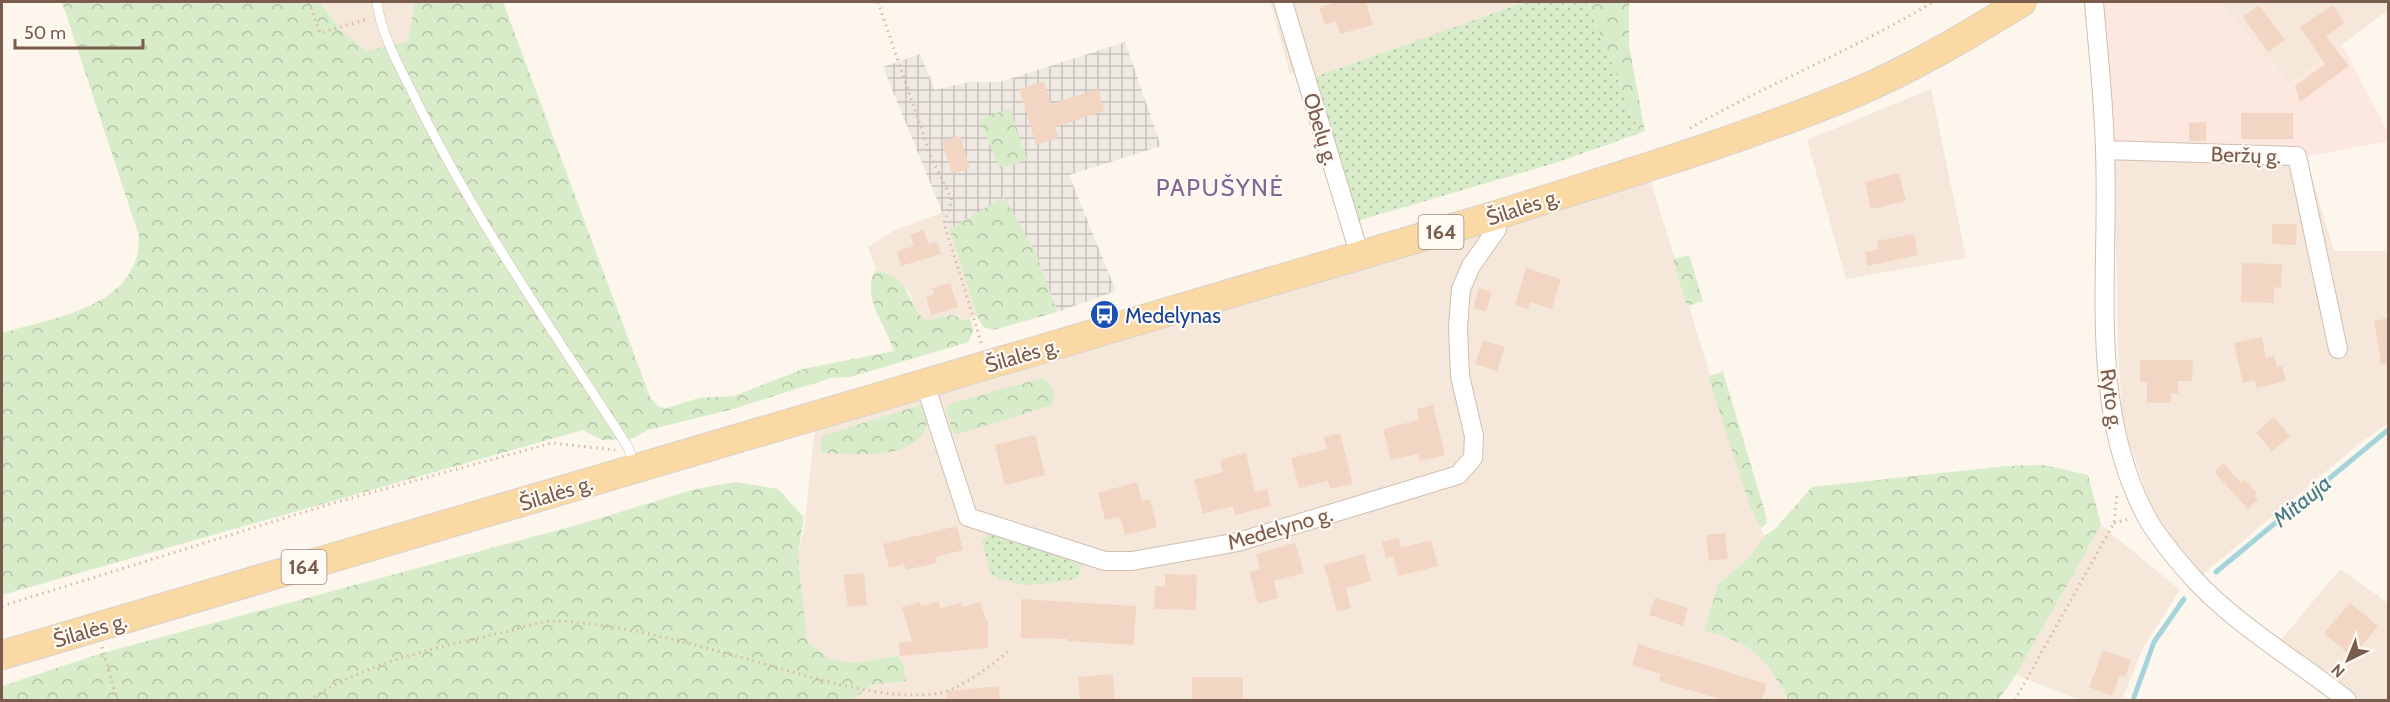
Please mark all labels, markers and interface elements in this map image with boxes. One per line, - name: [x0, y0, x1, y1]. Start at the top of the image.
- scale bar: [15, 12, 142, 50]
- text: 50 m: [24, 22, 66, 44]
- street label: Obelų g.: [1298, 90, 1344, 168]
- street label: Beržų g.: [2210, 141, 2282, 169]
- district label: PAPUŠYNĖ: [1156, 173, 1284, 202]
- street label: Šilalės g.: [1483, 183, 1563, 231]
- road number: 164: [1418, 215, 1464, 249]
- bus stop icon: Medelynas: [1088, 299, 1120, 331]
- place label: Medelynas: [1125, 303, 1221, 328]
- street label: Šilalės g.: [982, 333, 1062, 377]
- street label: Ryto g.: [2095, 367, 2129, 431]
- water label: Mitauja: [2267, 469, 2336, 533]
- street label: Šilalės g.: [516, 470, 596, 516]
- street label: Medelyno g.: [1225, 501, 1335, 555]
- road number: 164: [282, 550, 326, 584]
- street label: Šilalės g.: [50, 608, 130, 652]
- north arrow: [2318, 630, 2378, 690]
- text: N: [2327, 660, 2349, 681]

